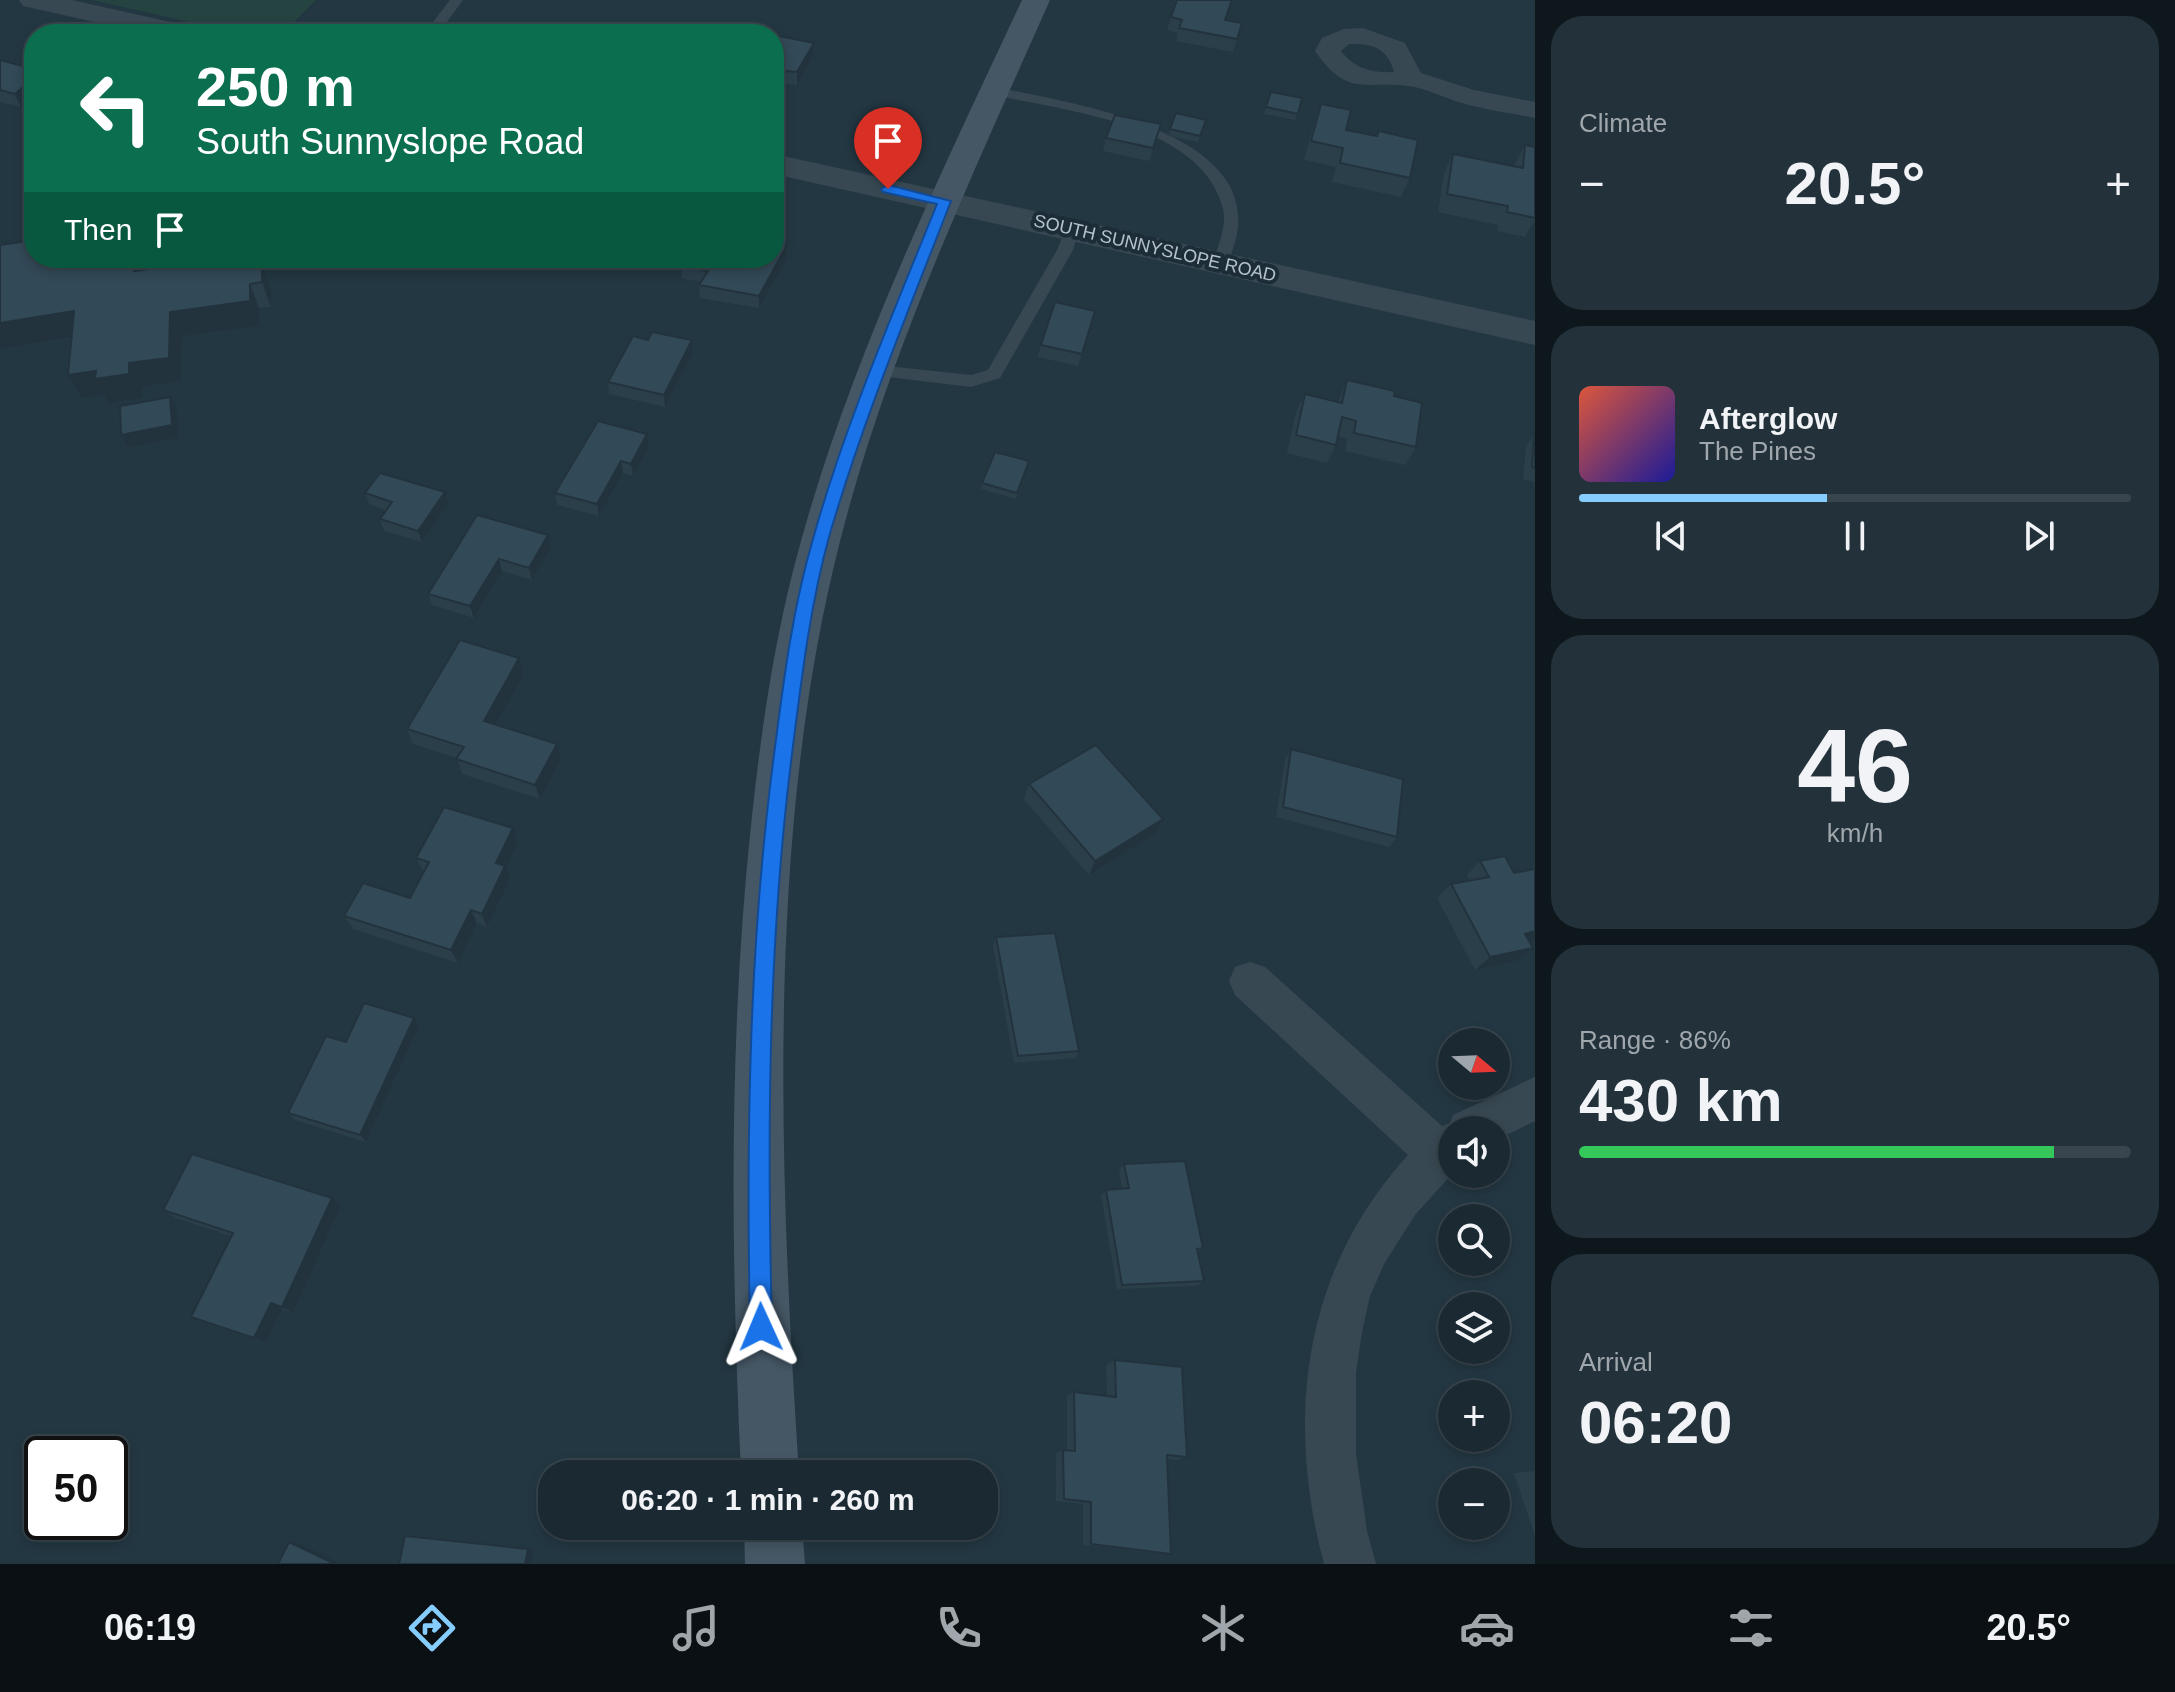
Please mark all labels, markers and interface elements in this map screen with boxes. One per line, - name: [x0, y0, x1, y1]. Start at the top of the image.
- text: 250 m: [196, 55, 355, 118]
- icon: left: [64, 56, 168, 160]
- pin: [854, 107, 922, 189]
- text: Climate: [1579, 108, 1667, 138]
- icon: arrive: [866, 119, 910, 163]
- text: South Sunnyslope Road: [196, 121, 584, 162]
- text: 20.5°: [1785, 150, 1925, 217]
- text: −: [1579, 159, 1605, 208]
- text: +: [2105, 159, 2131, 208]
- icon: arrive: [148, 208, 192, 252]
- street label: SOUTH SUNNYSLOPE ROAD: [1032, 210, 1278, 286]
- text: Then: [64, 213, 132, 246]
- text: Afterglow: [1699, 402, 1837, 435]
- text: The Pines: [1699, 436, 1816, 466]
- icon: previous: [1649, 514, 1693, 558]
- icon: pause: [1833, 514, 1877, 558]
- icon: next: [2017, 514, 2061, 558]
- text: 46: [1797, 708, 1913, 824]
- text: km/h: [1827, 818, 1883, 848]
- text: Range · 86%: [1579, 1025, 1731, 1055]
- north arrow: [1438, 1028, 1510, 1100]
- map controls: [1438, 1028, 1510, 1540]
- text: 430 km: [1579, 1067, 1783, 1134]
- button: sound: [1438, 1116, 1510, 1188]
- button: search: [1438, 1204, 1510, 1276]
- position arrow: [719, 1285, 803, 1369]
- button: layers: [1438, 1292, 1510, 1364]
- text: Arrival: [1579, 1347, 1653, 1377]
- button: +: [1438, 1380, 1510, 1452]
- text: 06:20: [1579, 1389, 1732, 1456]
- speed limit sign: 50: [24, 1436, 128, 1540]
- button: −: [1438, 1468, 1510, 1540]
- text: 06:20 · 1 min · 260 m: [621, 1483, 915, 1516]
- icon: directions: [404, 1600, 460, 1656]
- icon: music: [668, 1600, 724, 1656]
- icon: phone: [931, 1600, 987, 1656]
- icon: climate: [1195, 1600, 1251, 1656]
- icon: car: [1459, 1600, 1515, 1656]
- icon: filters: [1723, 1600, 1779, 1656]
- text: 06:19: [104, 1607, 196, 1648]
- text: 20.5°: [1987, 1607, 2071, 1648]

